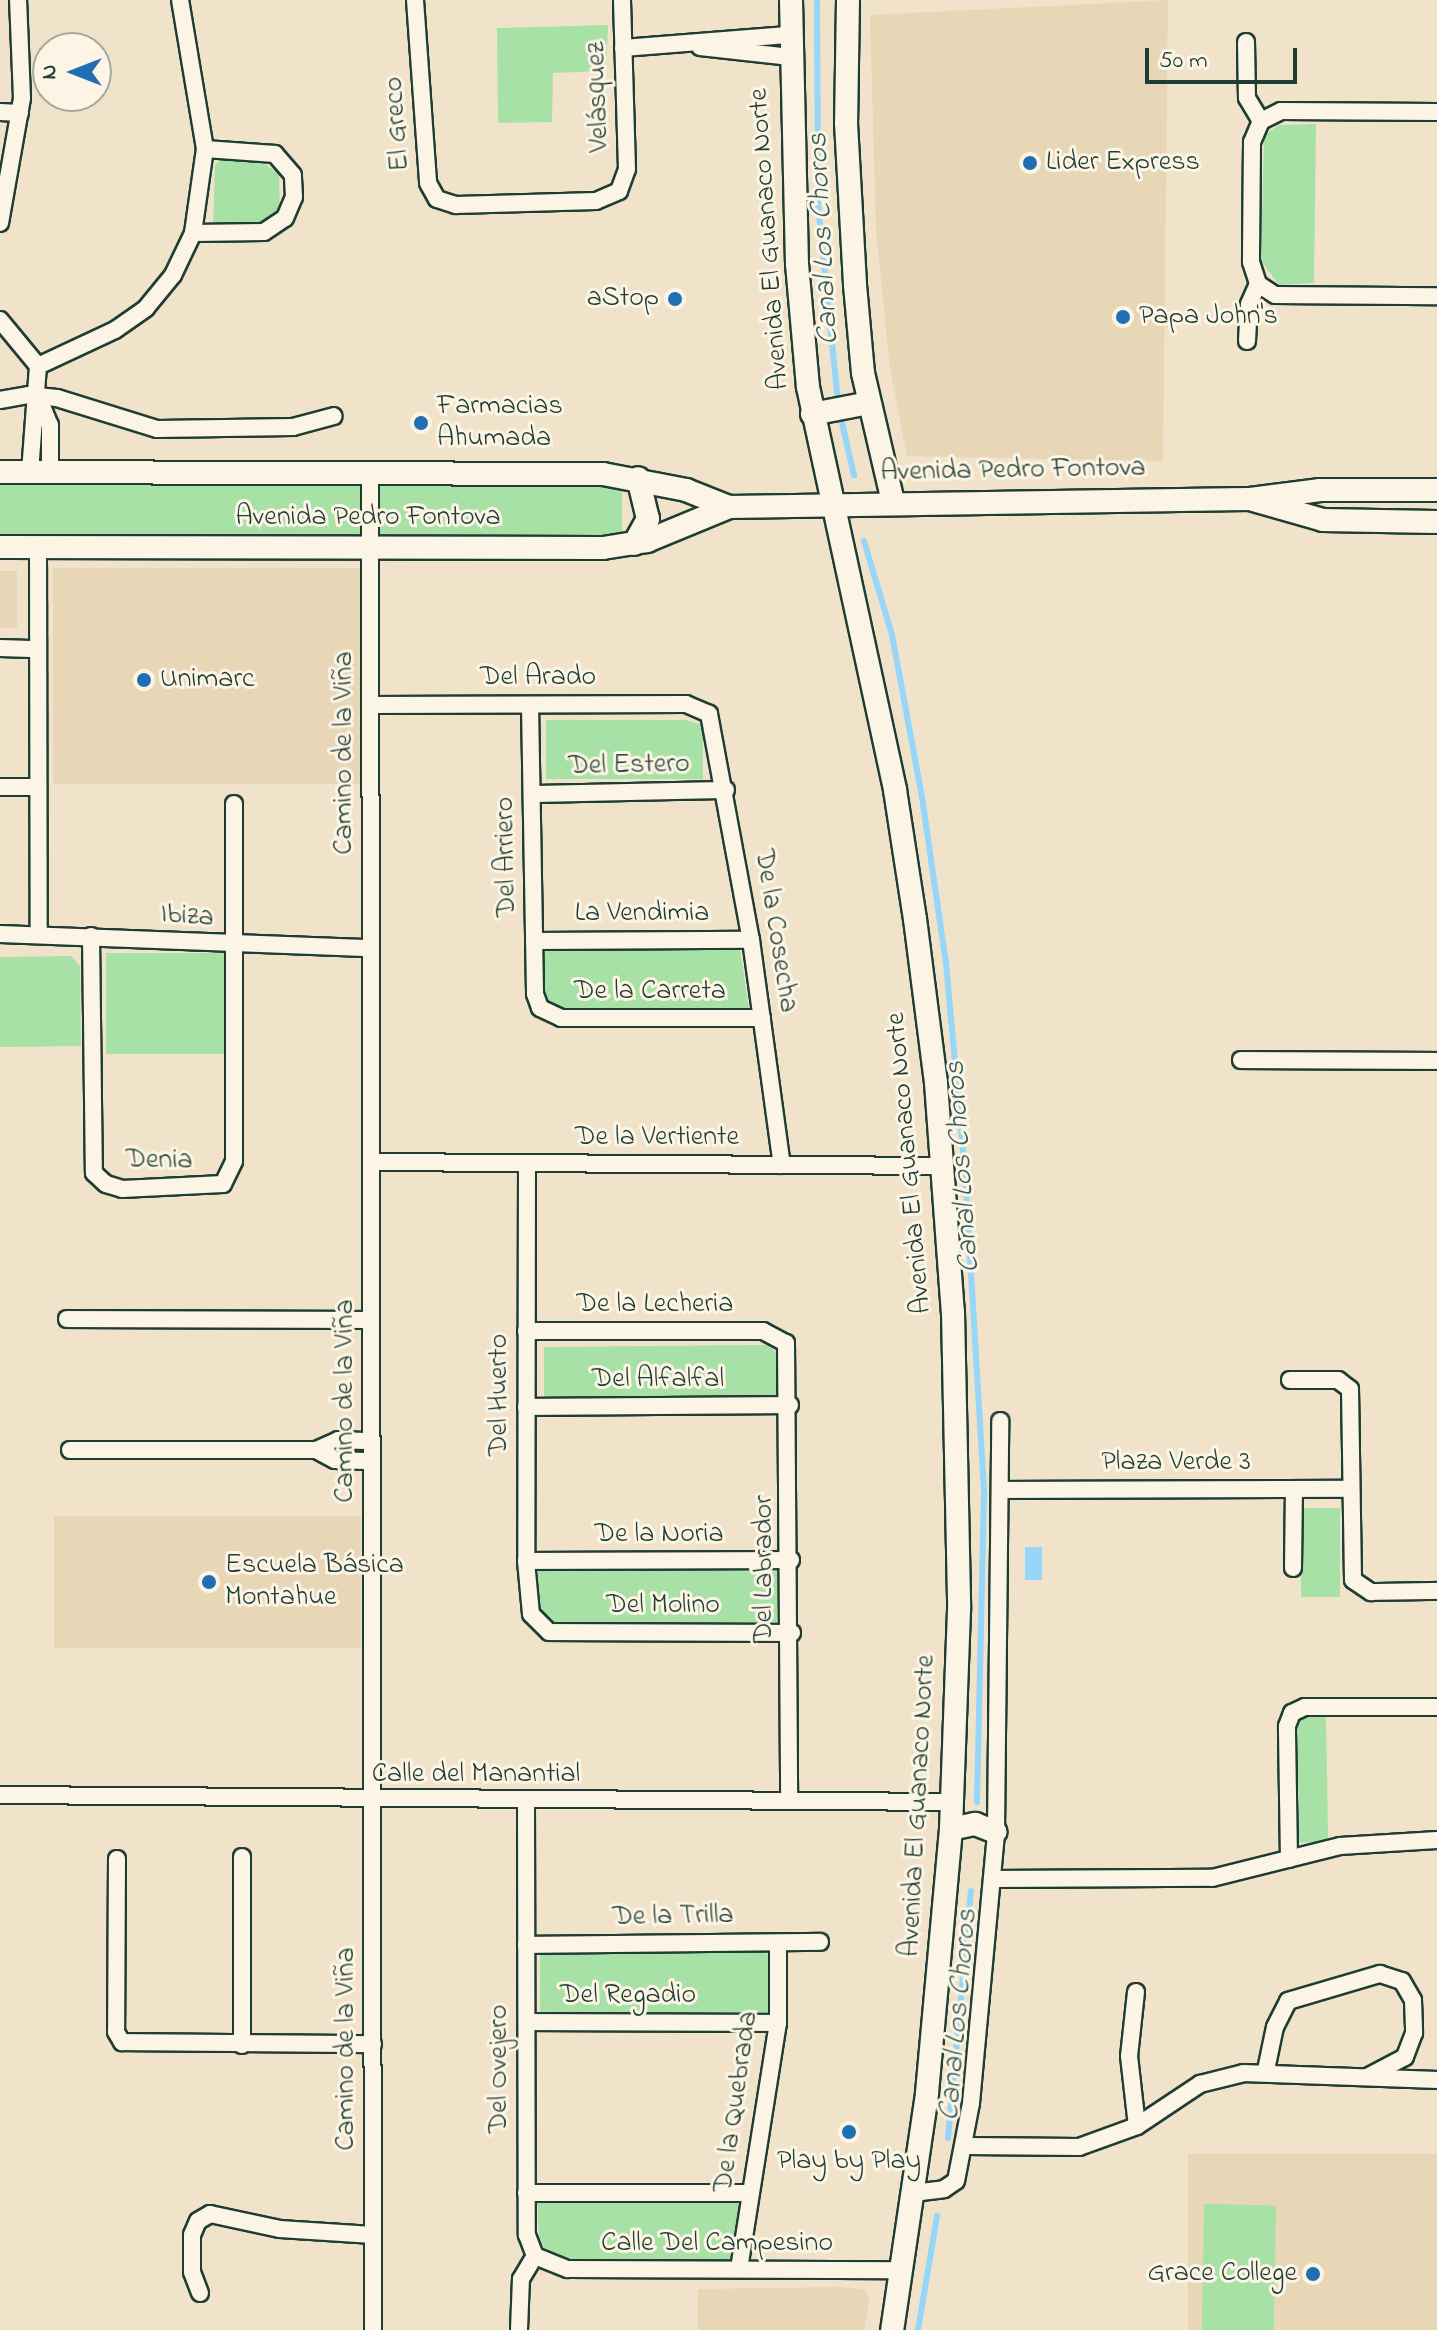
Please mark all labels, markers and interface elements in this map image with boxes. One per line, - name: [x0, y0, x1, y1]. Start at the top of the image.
- north arrow: [32, 32, 112, 112]
- scale bar: [1149, 32, 1301, 82]
- street label: Velásquez: [580, 41, 618, 153]
- text: 50 m: [1159, 44, 1208, 79]
- text: N: [34, 65, 66, 79]
- street label: El Greco: [378, 76, 418, 172]
- street label: Avenida El Guanaco Norte: [743, 87, 797, 391]
- water label: Canal Los Choros: [800, 132, 848, 346]
- place label: Lider Express: [1046, 146, 1200, 180]
- marker: Lider Express: [1021, 154, 1039, 172]
- place label: aStop: [587, 282, 659, 316]
- marker: aStop: [666, 290, 684, 308]
- place label: Papa John's: [1139, 300, 1278, 334]
- marker: Papa John's: [1114, 308, 1132, 326]
- place label: Farmacias Ahumada: [437, 390, 563, 456]
- marker: Farmacias Ahumada: [412, 414, 430, 432]
- street label: Avenida Pedro Fontova: [880, 452, 1146, 490]
- street label: Avenida Pedro Fontova: [235, 501, 501, 535]
- street label: Camino de la Viña: [328, 651, 362, 855]
- street label: Del Arado: [480, 661, 596, 695]
- place label: Unimarc: [160, 663, 254, 697]
- marker: Unimarc: [135, 671, 153, 689]
- street label: Del Estero: [568, 748, 690, 784]
- street label: Del Arriero: [489, 797, 525, 917]
- street label: De la Cosecha: [746, 847, 804, 1015]
- street label: La Vendimia: [575, 897, 709, 931]
- street label: Ibiza: [159, 898, 215, 936]
- street label: De la Carreta: [574, 975, 726, 1009]
- street label: Avenida El Guanaco Norte: [880, 1011, 940, 1315]
- water label: Canal Los Choros: [938, 1060, 988, 1274]
- street label: De la Vertiente: [575, 1121, 739, 1155]
- street label: Denia: [125, 1144, 193, 1178]
- street label: De la Lecheria: [577, 1288, 733, 1322]
- street label: Camino de la Viña: [329, 1299, 363, 1503]
- street label: Del Huerto: [483, 1334, 517, 1456]
- street label: Del Alfalfal: [592, 1363, 724, 1397]
- street label: Plaza Verde 3: [1101, 1446, 1251, 1480]
- street label: Del Labrador: [748, 1495, 782, 1643]
- street label: De la Noria: [594, 1518, 724, 1552]
- place label: Escuela Básica Montahue: [225, 1549, 404, 1615]
- marker: Escuela Básica Montahue: [200, 1573, 218, 1591]
- street label: Del Molino: [606, 1589, 720, 1623]
- street label: Avenida El Guanaco Norte: [894, 1654, 944, 1958]
- street label: Calle del Manantial: [372, 1758, 580, 1792]
- street label: De la Trilla: [612, 1899, 734, 1935]
- water label: Canal Los Choros: [932, 1908, 986, 2122]
- street label: Camino de la Viña: [330, 1947, 364, 2151]
- street label: Del Regadio: [560, 1979, 696, 2013]
- street label: Del Ovejero: [483, 2005, 517, 2133]
- street label: De la Quebrada: [708, 2009, 766, 2195]
- marker: Play by Play: [840, 2123, 858, 2141]
- place label: Play by Play: [777, 2145, 921, 2179]
- street label: Calle Del Campesino: [601, 2227, 833, 2261]
- place label: Grace College: [1147, 2257, 1297, 2291]
- marker: Grace College: [1304, 2265, 1322, 2283]

